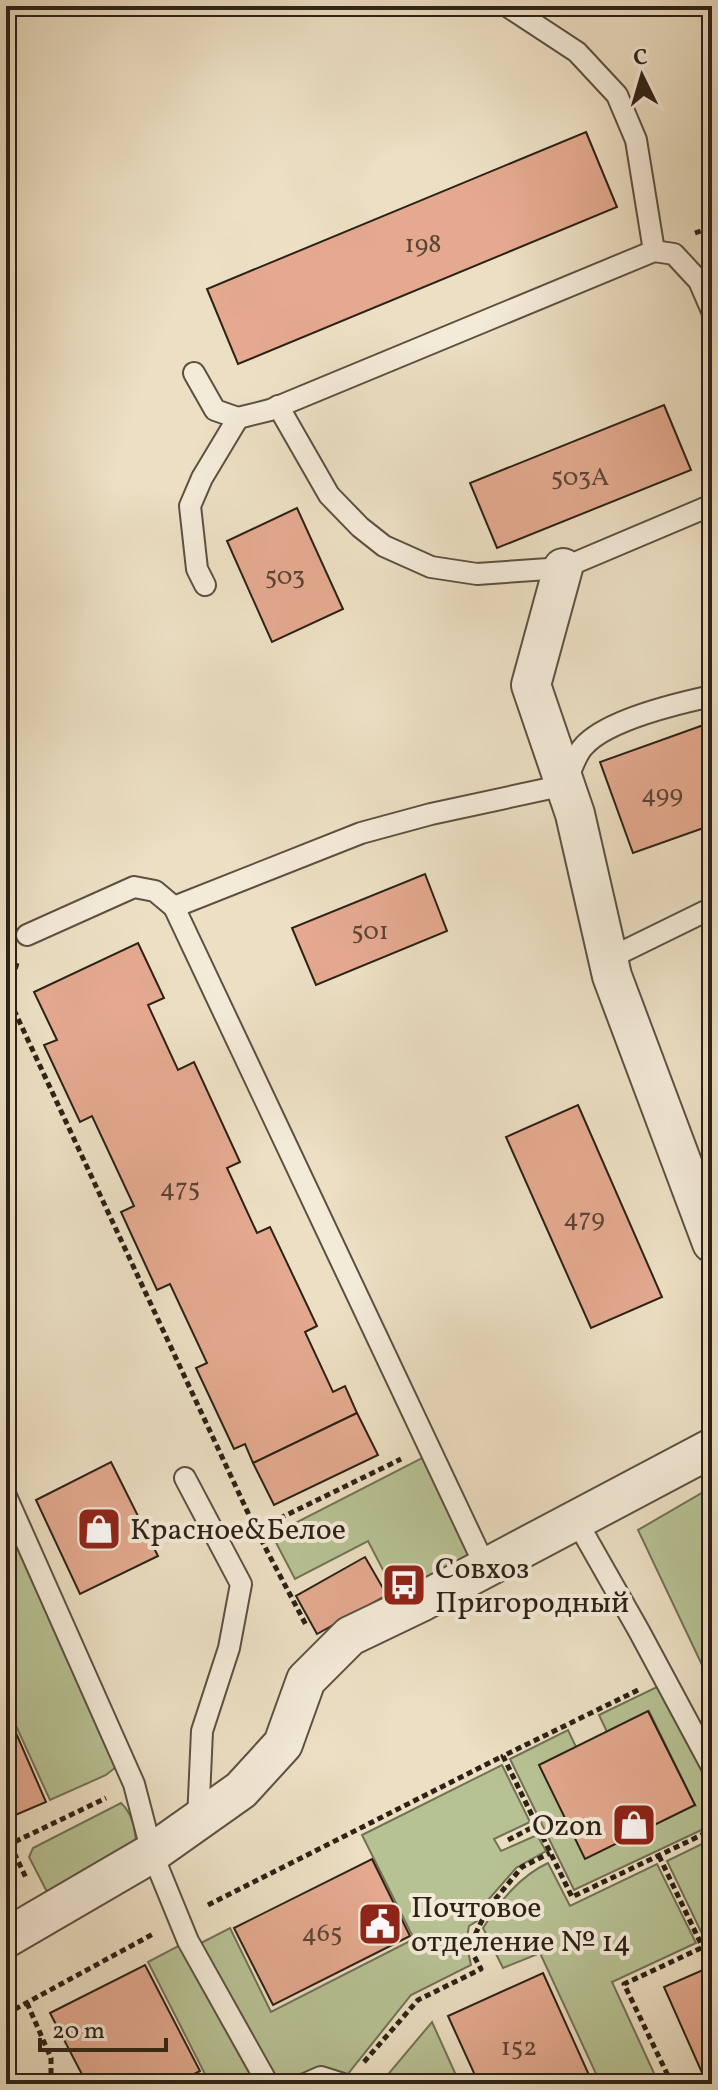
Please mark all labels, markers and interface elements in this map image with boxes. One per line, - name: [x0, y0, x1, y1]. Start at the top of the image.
- north arrow: [602, 36, 682, 116]
- text: С: [632, 43, 649, 75]
- house number: 198: [405, 227, 441, 263]
- house number: 503А: [551, 460, 609, 496]
- house number: 503: [265, 559, 305, 595]
- house number: 499: [641, 777, 683, 813]
- house number: 501: [351, 914, 389, 950]
- house number: 475: [160, 1171, 200, 1207]
- house number: 479: [563, 1201, 605, 1237]
- shop icon: Красное&Белое: [75, 1505, 123, 1553]
- place label: Красное&Белое: [130, 1510, 346, 1552]
- place label: Совхоз Пригородный: [435, 1549, 629, 1625]
- bus stop icon: Совхоз Пригородный: [380, 1561, 428, 1609]
- shop icon: Ozon: [610, 1801, 658, 1849]
- place label: Ozon: [532, 1806, 603, 1848]
- place label: Почтовое отделение № 14: [411, 1888, 631, 1964]
- public building icon: Почтовое отделение № 14: [356, 1900, 404, 1948]
- house number: 465: [302, 1916, 342, 1952]
- scale bar: [40, 2002, 166, 2052]
- text: 20 m: [52, 2015, 105, 2049]
- house number: 152: [501, 2030, 537, 2066]

